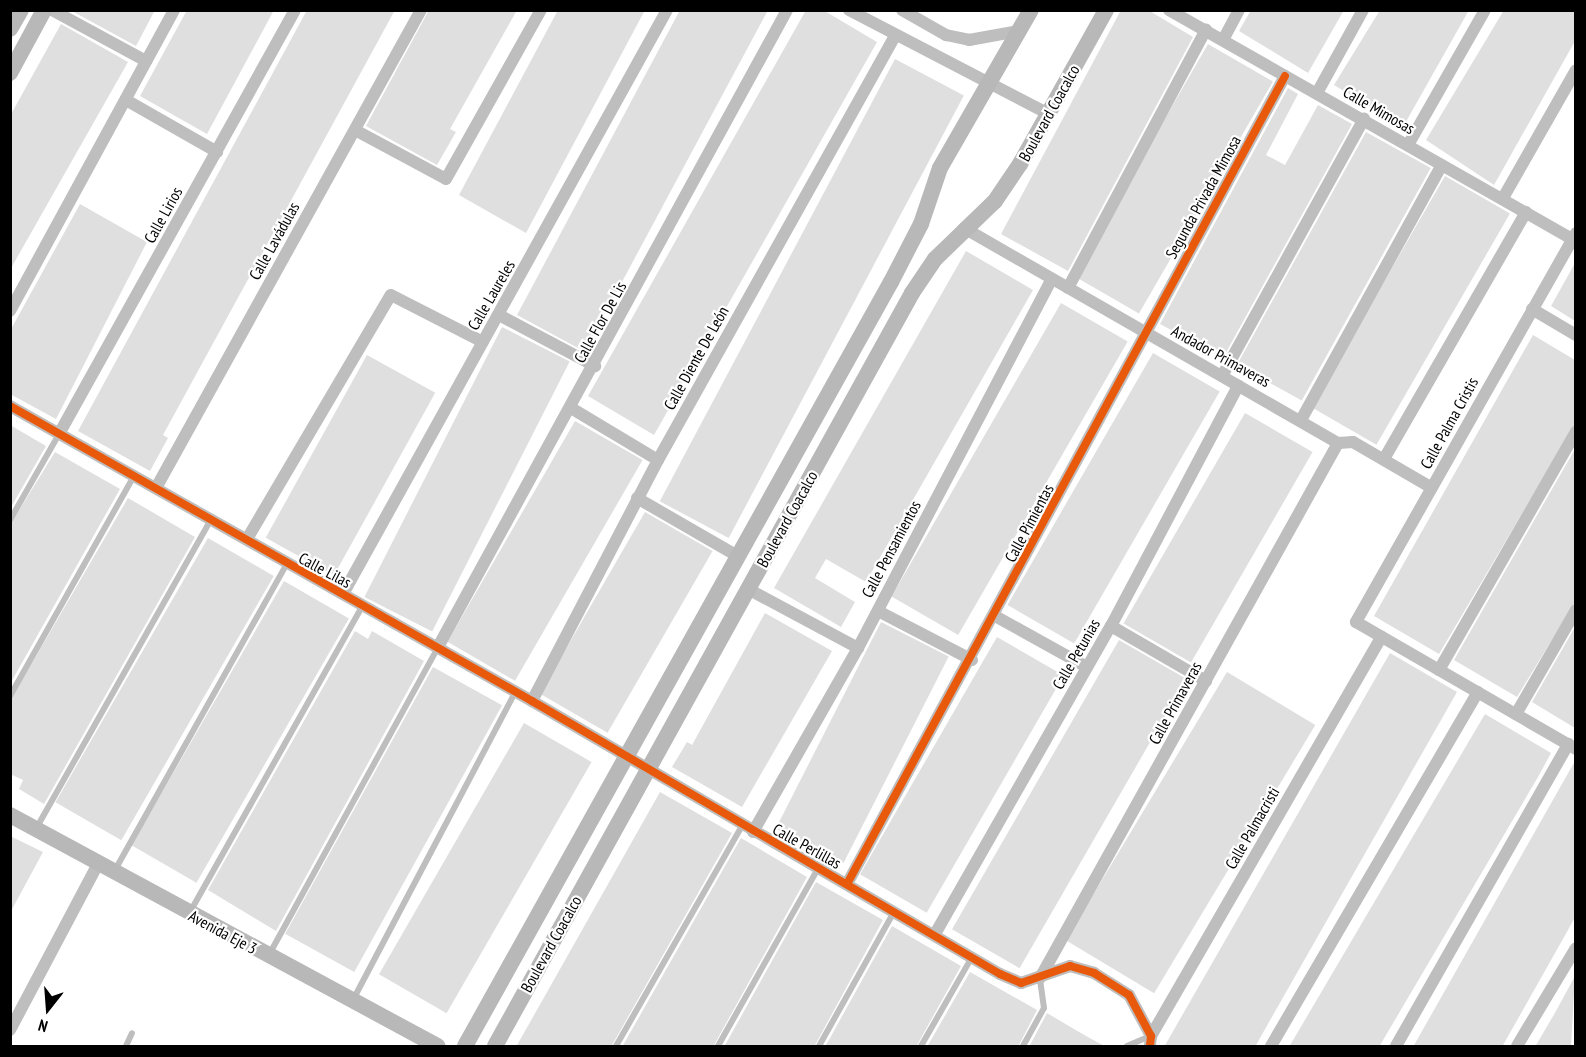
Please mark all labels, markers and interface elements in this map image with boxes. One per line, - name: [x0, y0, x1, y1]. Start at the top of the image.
- street label: Boulevard Coacalco: [1015, 62, 1083, 164]
- street label: Calle Mimosas: [1340, 82, 1418, 138]
- street label: Segunda Privada Mimosa: [1161, 132, 1245, 262]
- street label: Calle Lirios: [140, 184, 186, 246]
- street label: Calle Lavádulas: [245, 199, 303, 283]
- street label: Calle Laureles: [463, 257, 519, 333]
- street label: Calle Flor De Lis: [570, 278, 630, 366]
- street label: Calle Diente De León: [660, 303, 732, 413]
- street label: Andador Primaveras: [1168, 321, 1274, 391]
- street label: Calle Palma Cristis: [1416, 374, 1482, 472]
- street label: Boulevard Coacalco: [753, 468, 821, 570]
- street label: Calle Pimientas: [1000, 481, 1058, 565]
- street label: Calle Pensamientos: [857, 497, 925, 601]
- street label: Calle Lilas: [295, 548, 355, 592]
- street label: Calle Petunias: [1048, 615, 1104, 693]
- street label: Calle Primaveras: [1144, 658, 1206, 748]
- street label: Calle Palmacristi: [1221, 784, 1283, 872]
- street label: Calle Perlillas: [769, 819, 845, 873]
- street label: Boulevard Coacalco: [517, 893, 585, 995]
- street label: Avenida Eje 3: [186, 906, 260, 958]
- north arrow: [18, 979, 78, 1039]
- text: N: [36, 1015, 50, 1037]

